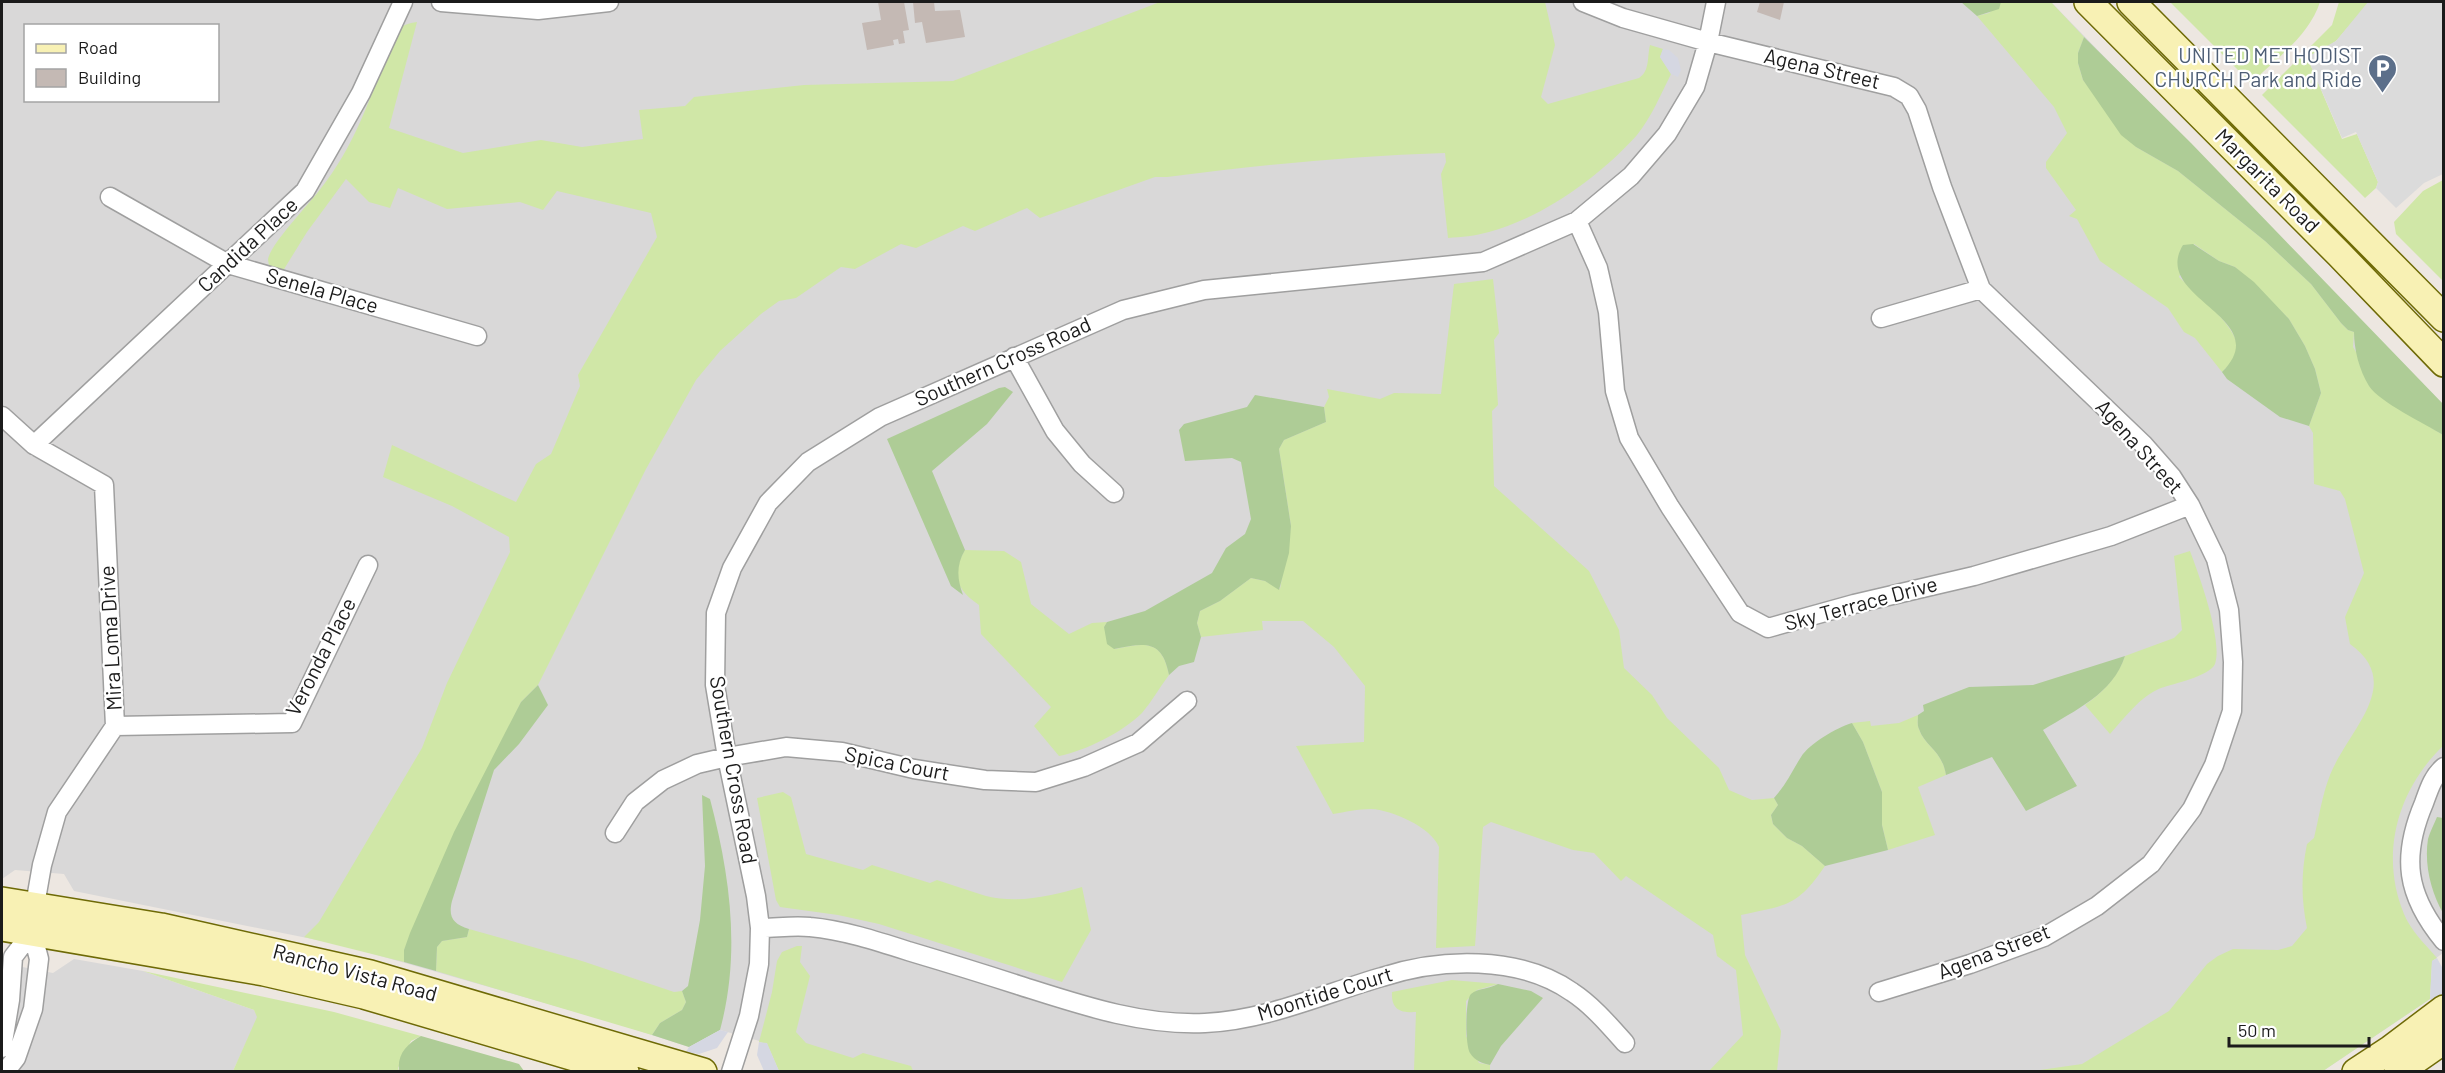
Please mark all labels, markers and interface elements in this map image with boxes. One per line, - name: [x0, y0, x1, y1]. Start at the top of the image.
- legend: [24, 24, 219, 102]
- text: Road: [78, 36, 118, 58]
- street label: Agena Street: [1762, 42, 1883, 93]
- place label: UNITED METHODIST CHURCH Park and Ride: [2154, 42, 2362, 91]
- parking icon: UNITED METHODIST CHURCH Park and Ride: [2367, 52, 2399, 94]
- text: Building: [78, 66, 141, 88]
- street label: Margarita Road: [2211, 123, 2325, 237]
- street label: Candida Place: [192, 191, 302, 297]
- street label: Senela Place: [263, 262, 381, 318]
- street label: Southern Cross Road: [910, 310, 1094, 411]
- street label: Agena Street: [2091, 394, 2189, 498]
- street label: Mira Loma Drive: [93, 565, 126, 711]
- street label: Sky Terrace Drive: [1781, 570, 1940, 635]
- street label: Veronda Place: [279, 593, 360, 720]
- street label: Southern Cross Road: [706, 674, 763, 866]
- street label: Spica Court: [843, 740, 952, 785]
- street label: Agena Street: [1934, 918, 2053, 983]
- street label: Rancho Vista Road: [270, 938, 440, 1006]
- street label: Moontide Court: [1254, 960, 1395, 1025]
- scale bar: [2229, 1010, 2368, 1048]
- text: 50 m: [2238, 1019, 2276, 1041]

